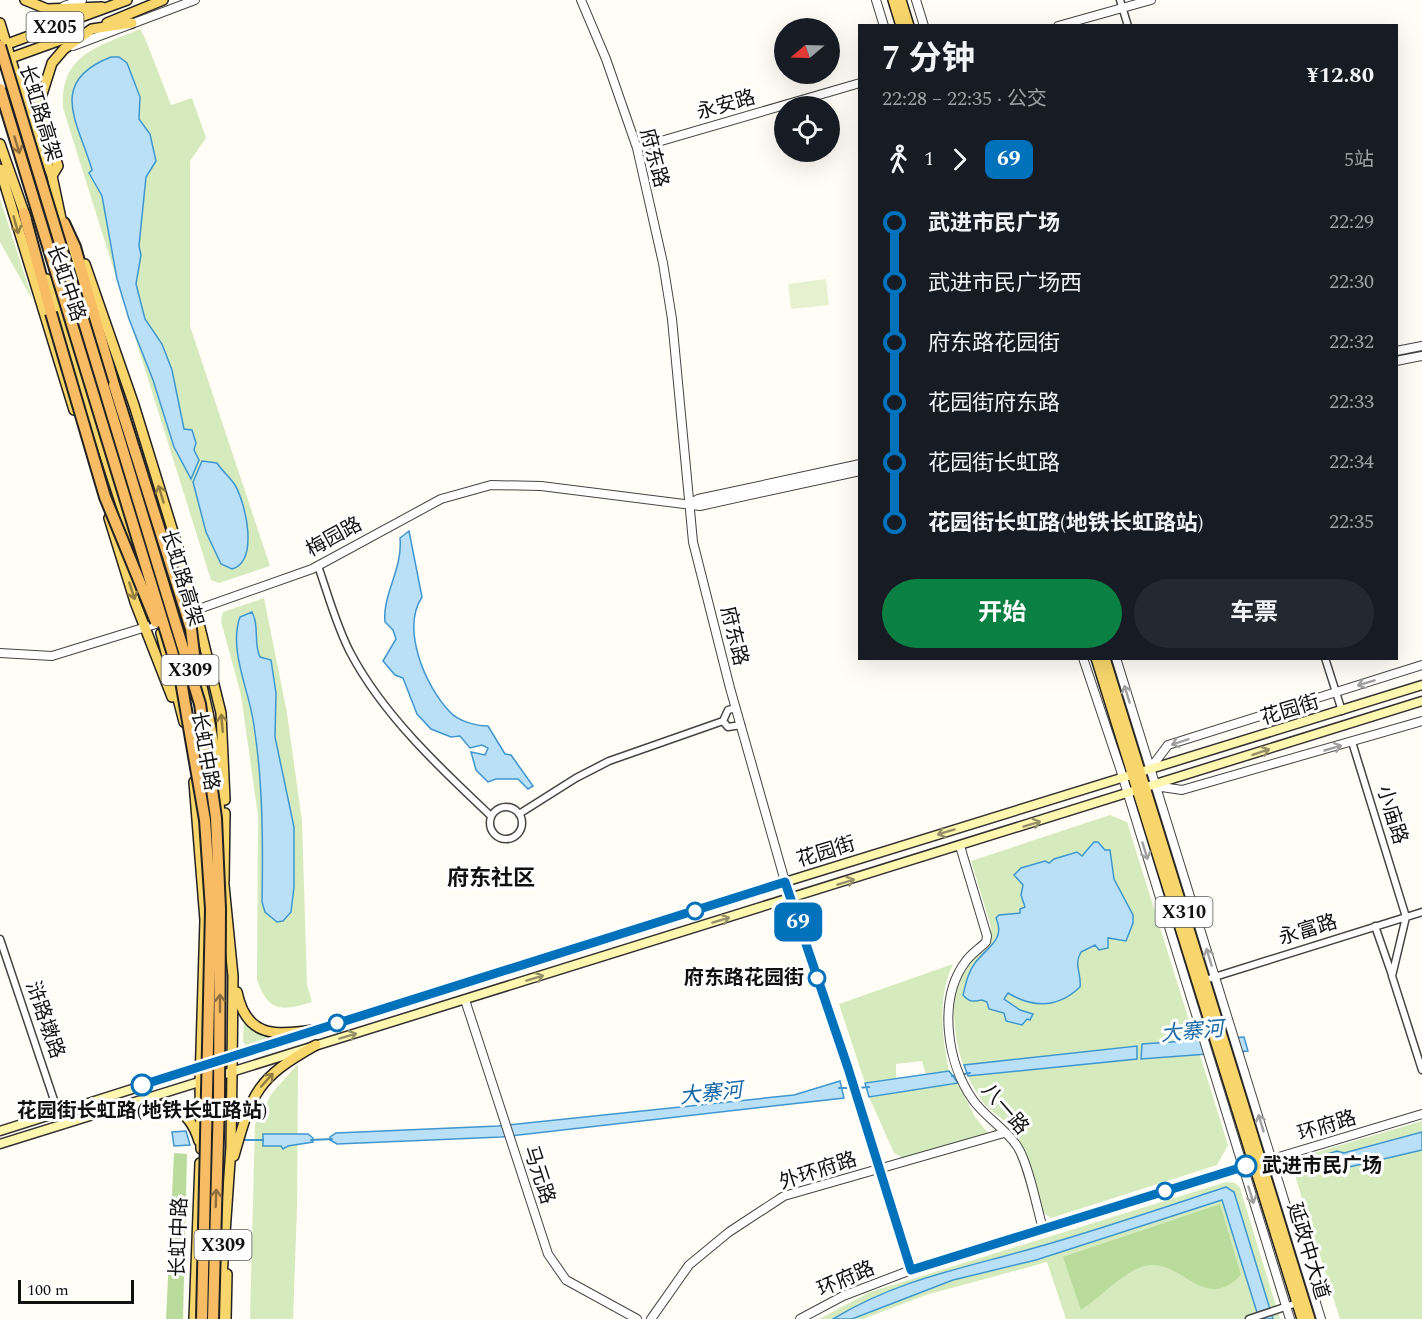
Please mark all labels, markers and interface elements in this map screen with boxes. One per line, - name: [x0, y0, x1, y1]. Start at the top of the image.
- road number: X205: [26, 12, 84, 42]
- north arrow: [774, 18, 840, 84]
- map controls: [774, 18, 840, 162]
- text: 7 分钟: [882, 34, 975, 84]
- text: ¥12.80: [1306, 59, 1374, 92]
- street label: 长虹路高架: [11, 61, 69, 165]
- street label: 永安路: [693, 82, 759, 128]
- text: 22:28 – 22:35 · 公交: [882, 84, 1047, 114]
- button: locate: [774, 96, 840, 162]
- street label: 府东路: [632, 125, 676, 191]
- one-way arrow: [12, 135, 23, 154]
- icon: walk: [882, 143, 915, 176]
- icon: forward: [943, 143, 976, 176]
- text: 69: [997, 143, 1021, 175]
- text: 1: [924, 144, 934, 174]
- text: 5站: [1344, 145, 1374, 175]
- text: 武进市民广场: [928, 207, 1060, 240]
- text: 22:29: [1329, 207, 1374, 237]
- one-way arrow: [11, 215, 22, 234]
- street label: 长虹中路: [39, 240, 93, 326]
- text: 武进市民广场西: [928, 267, 1082, 300]
- text: 22:30: [1329, 267, 1374, 297]
- text: 府东路花园街: [928, 327, 1060, 360]
- text: 22:32: [1329, 327, 1374, 357]
- text: 花园街府东路: [928, 387, 1060, 420]
- text: 22:33: [1329, 387, 1374, 417]
- text: 花园街长虹路: [928, 447, 1060, 480]
- text: 22:34: [1329, 447, 1374, 477]
- one-way arrow: [155, 485, 166, 504]
- text: 花园街长虹路(地铁长虹路站): [928, 507, 1204, 540]
- text: 22:35: [1329, 507, 1374, 537]
- street label: 梅园路: [300, 509, 368, 565]
- street label: 长虹路高架: [153, 526, 211, 630]
- button: 开始: [882, 579, 1122, 648]
- button: 车票: [1134, 579, 1374, 648]
- one-way arrow: [127, 581, 138, 600]
- street label: 府东路: [712, 603, 756, 669]
- road number: X309: [162, 655, 219, 685]
- one-way arrow: [1357, 678, 1376, 689]
- one-way arrow: [1121, 685, 1132, 704]
- street label: 花园街: [1257, 687, 1323, 733]
- street label: 长虹中路: [183, 709, 227, 793]
- one-way arrow: [216, 713, 227, 733]
- one-way arrow: [1171, 737, 1190, 748]
- one-way arrow: [1324, 742, 1343, 753]
- one-way arrow: [1251, 746, 1270, 757]
- street label: 小庙路: [1369, 782, 1415, 848]
- one-way arrow: [1022, 818, 1041, 829]
- one-way arrow: [937, 827, 956, 838]
- street label: 花园街: [793, 829, 859, 875]
- one-way arrow: [1140, 841, 1151, 860]
- district label: 府东社区: [447, 862, 535, 895]
- one-way arrow: [836, 876, 855, 887]
- road number: X310: [1156, 897, 1212, 927]
- unlabelled marker: [686, 902, 704, 920]
- line badge: 69: [771, 902, 825, 942]
- text: 69: [786, 906, 810, 938]
- street label: 永富路: [1275, 907, 1341, 953]
- one-way arrow: [711, 914, 730, 925]
- one-way arrow: [1203, 948, 1214, 967]
- place label: 府东路花园街: [684, 963, 804, 993]
- marker: 府东路花园街: [808, 969, 826, 987]
- one-way arrow: [525, 972, 544, 983]
- street label: 浒路墩路: [18, 977, 72, 1063]
- one-way arrow: [214, 993, 226, 1013]
- water label: 大寨河: [1159, 1013, 1229, 1051]
- unlabelled marker: [328, 1014, 346, 1032]
- one-way arrow: [338, 1030, 357, 1041]
- one-way arrow: [260, 1073, 274, 1088]
- marker: 花园街长虹路(地铁长虹路站): [131, 1074, 153, 1096]
- water label: 大寨河: [678, 1074, 748, 1113]
- street label: 八一路: [974, 1077, 1036, 1141]
- place label: 花园街长虹路(地铁长虹路站): [17, 1096, 267, 1126]
- street label: 环府路: [1294, 1103, 1360, 1149]
- one-way arrow: [1255, 1114, 1266, 1133]
- street label: 马元路: [515, 1142, 563, 1208]
- street label: 外环府路: [775, 1144, 861, 1198]
- place label: 武进市民广场: [1262, 1151, 1382, 1181]
- marker: 武进市民广场: [1235, 1155, 1257, 1177]
- unlabelled marker: [1156, 1182, 1174, 1200]
- one-way arrow: [1246, 1185, 1257, 1204]
- one-way arrow: [211, 1188, 222, 1208]
- street label: 长虹中路: [163, 1197, 195, 1277]
- street label: 延政中大道: [1279, 1199, 1337, 1303]
- road number: X309: [194, 1230, 252, 1260]
- street label: 环府路: [813, 1253, 879, 1305]
- scale bar: [18, 1277, 134, 1304]
- text: 100 m: [27, 1278, 69, 1302]

